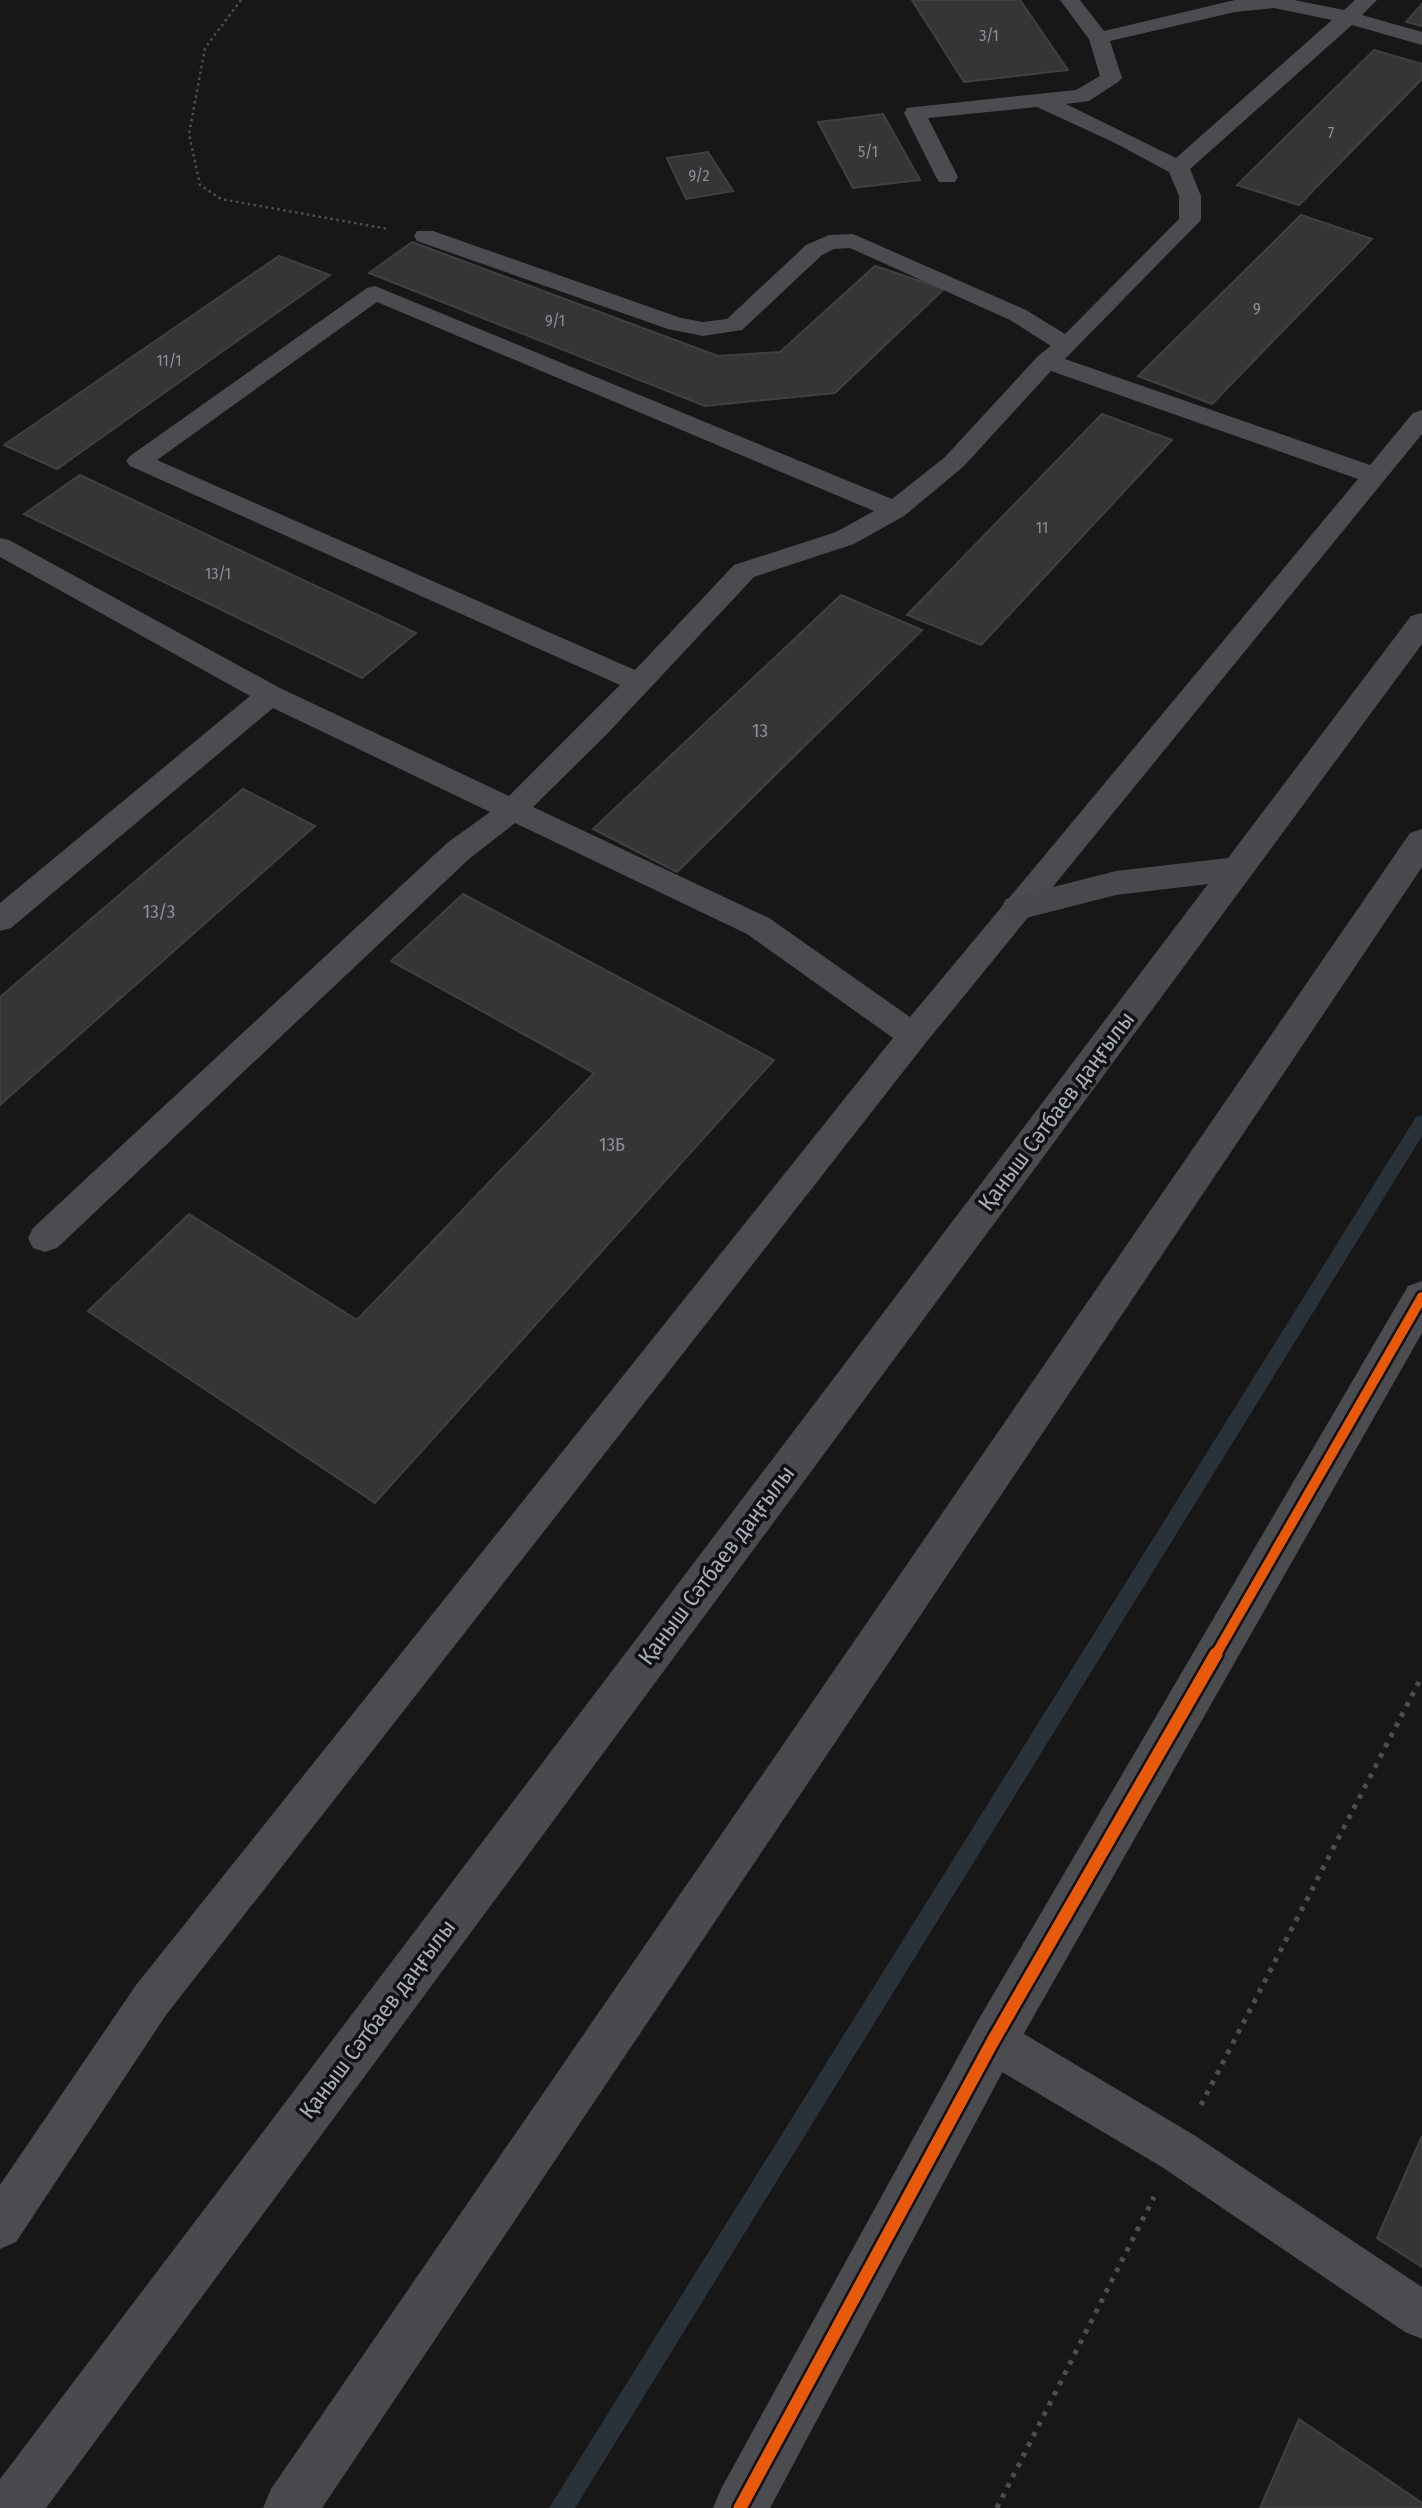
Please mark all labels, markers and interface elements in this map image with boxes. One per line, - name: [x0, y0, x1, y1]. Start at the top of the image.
- house number: 3/1: [979, 26, 999, 45]
- house number: 7: [1328, 123, 1335, 142]
- house number: 5/1: [858, 142, 878, 161]
- house number: 9/2: [688, 166, 710, 185]
- house number: 9: [1253, 299, 1261, 318]
- house number: 9/1: [545, 311, 565, 330]
- house number: 11/1: [156, 351, 182, 370]
- house number: 11: [1036, 518, 1048, 537]
- house number: 13/1: [205, 564, 231, 583]
- house number: 13: [752, 719, 768, 742]
- house number: 13/3: [143, 900, 175, 923]
- street label: Қаныш Сәтбаев даңғылы: [972, 1006, 1140, 1216]
- house number: 13Б: [599, 1133, 625, 1156]
- street label: Қаныш Сәтбаев даңғылы: [632, 1460, 800, 1670]
- street label: Қаныш Сәтбаев даңғылы: [293, 1914, 461, 2124]

